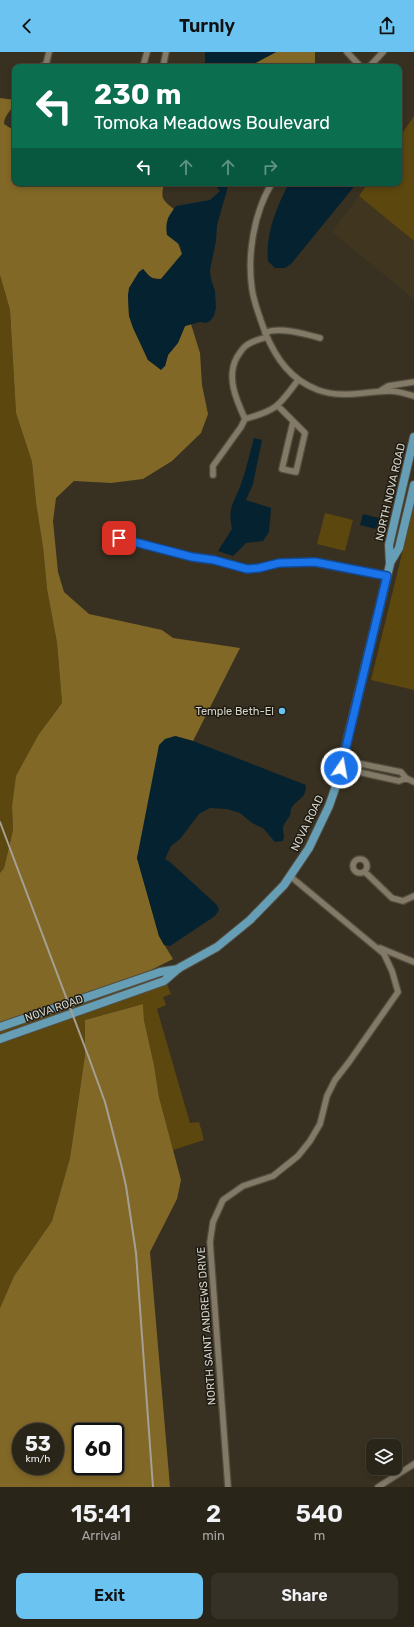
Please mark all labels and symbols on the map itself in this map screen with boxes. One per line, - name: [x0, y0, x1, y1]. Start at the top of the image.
- street label: NORTH NOVA ROAD: [373, 442, 408, 542]
- pin: [102, 521, 136, 555]
- place label: Temple Beth-El: [196, 705, 274, 718]
- marker: Temple Beth-El: [277, 706, 287, 716]
- position arrow: [320, 747, 362, 789]
- street label: NOVA ROAD: [288, 793, 327, 853]
- street label: NOVA ROAD: [23, 992, 85, 1025]
- street label: NORTH SAINT ANDREWS DRIVE: [194, 1246, 219, 1406]
- speed limit sign: 60: [72, 1423, 124, 1475]

